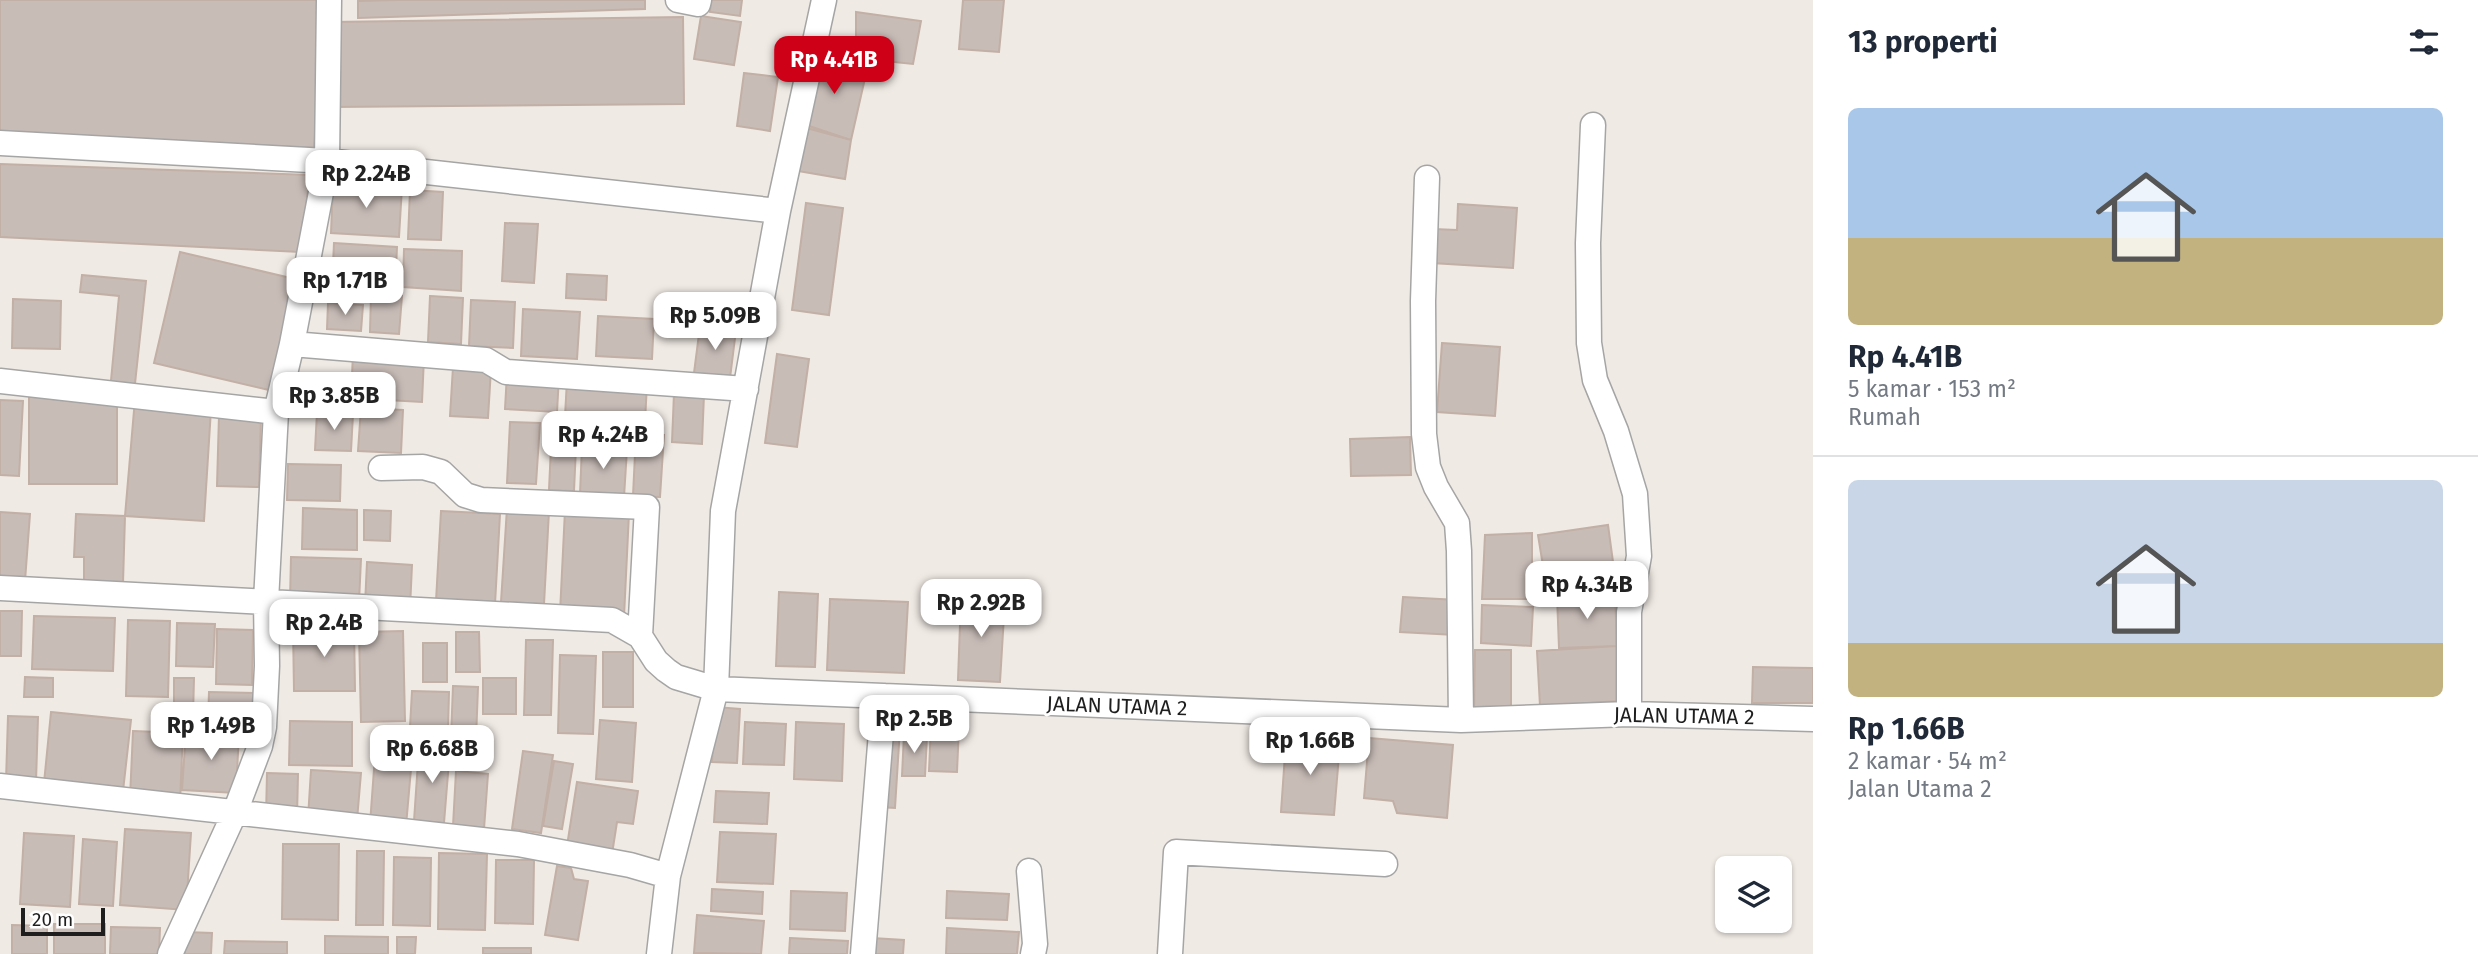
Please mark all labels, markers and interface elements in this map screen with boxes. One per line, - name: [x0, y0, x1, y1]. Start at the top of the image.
- icon: filters: [2405, 23, 2443, 61]
- text: 13 properti: [1848, 24, 1998, 60]
- pin: Rp 4.41B: [762, 36, 906, 96]
- text: Rp 4.41B: [790, 45, 878, 73]
- pin: Rp 2.24B: [294, 150, 438, 210]
- icon: home: [2083, 154, 2209, 280]
- text: Rp 2.24B: [321, 159, 411, 187]
- pin: Rp 1.71B: [273, 258, 417, 317]
- text: Rp 1.71B: [303, 266, 387, 294]
- pin: Rp 5.09B: [643, 292, 787, 352]
- text: Rp 5.09B: [669, 301, 761, 329]
- text: Rp 4.41B: [1848, 339, 1962, 375]
- pin: Rp 3.85B: [262, 372, 406, 432]
- text: 5 kamar · 153 m²: [1848, 375, 2016, 403]
- text: Rp 3.85B: [289, 381, 379, 409]
- text: Rumah: [1848, 403, 1921, 431]
- pin: Rp 4.24B: [531, 412, 675, 471]
- text: Rp 4.24B: [558, 420, 648, 448]
- icon: home: [2083, 526, 2209, 652]
- pin: Rp 4.34B: [1515, 562, 1659, 621]
- text: Rp 4.34B: [1541, 570, 1633, 598]
- pin: Rp 2.92B: [909, 580, 1053, 639]
- text: Rp 2.92B: [937, 588, 1025, 616]
- pin: Rp 2.4B: [259, 600, 389, 659]
- text: Rp 2.4B: [285, 608, 363, 636]
- street label: JALAN UTAMA 2: [1046, 691, 1188, 721]
- pin: Rp 2.5B: [849, 696, 979, 755]
- pin: Rp 1.49B: [139, 702, 283, 762]
- street label: JALAN UTAMA 2: [1613, 702, 1755, 730]
- text: Rp 2.5B: [875, 704, 953, 732]
- text: Rp 1.49B: [167, 711, 255, 739]
- text: Rp 1.66B: [1848, 711, 1965, 747]
- pin: Rp 1.66B: [1238, 718, 1382, 777]
- pin: Rp 6.68B: [360, 726, 504, 785]
- text: Rp 1.66B: [1265, 726, 1355, 754]
- text: Rp 6.68B: [386, 734, 478, 762]
- text: 2 kamar · 54 m²: [1848, 747, 2007, 775]
- text: Jalan Utama 2: [1848, 775, 1992, 803]
- map controls: [1715, 856, 1792, 933]
- button: layers: [1715, 856, 1792, 933]
- scale bar: [21, 905, 105, 937]
- text: 20 m: [32, 908, 73, 931]

